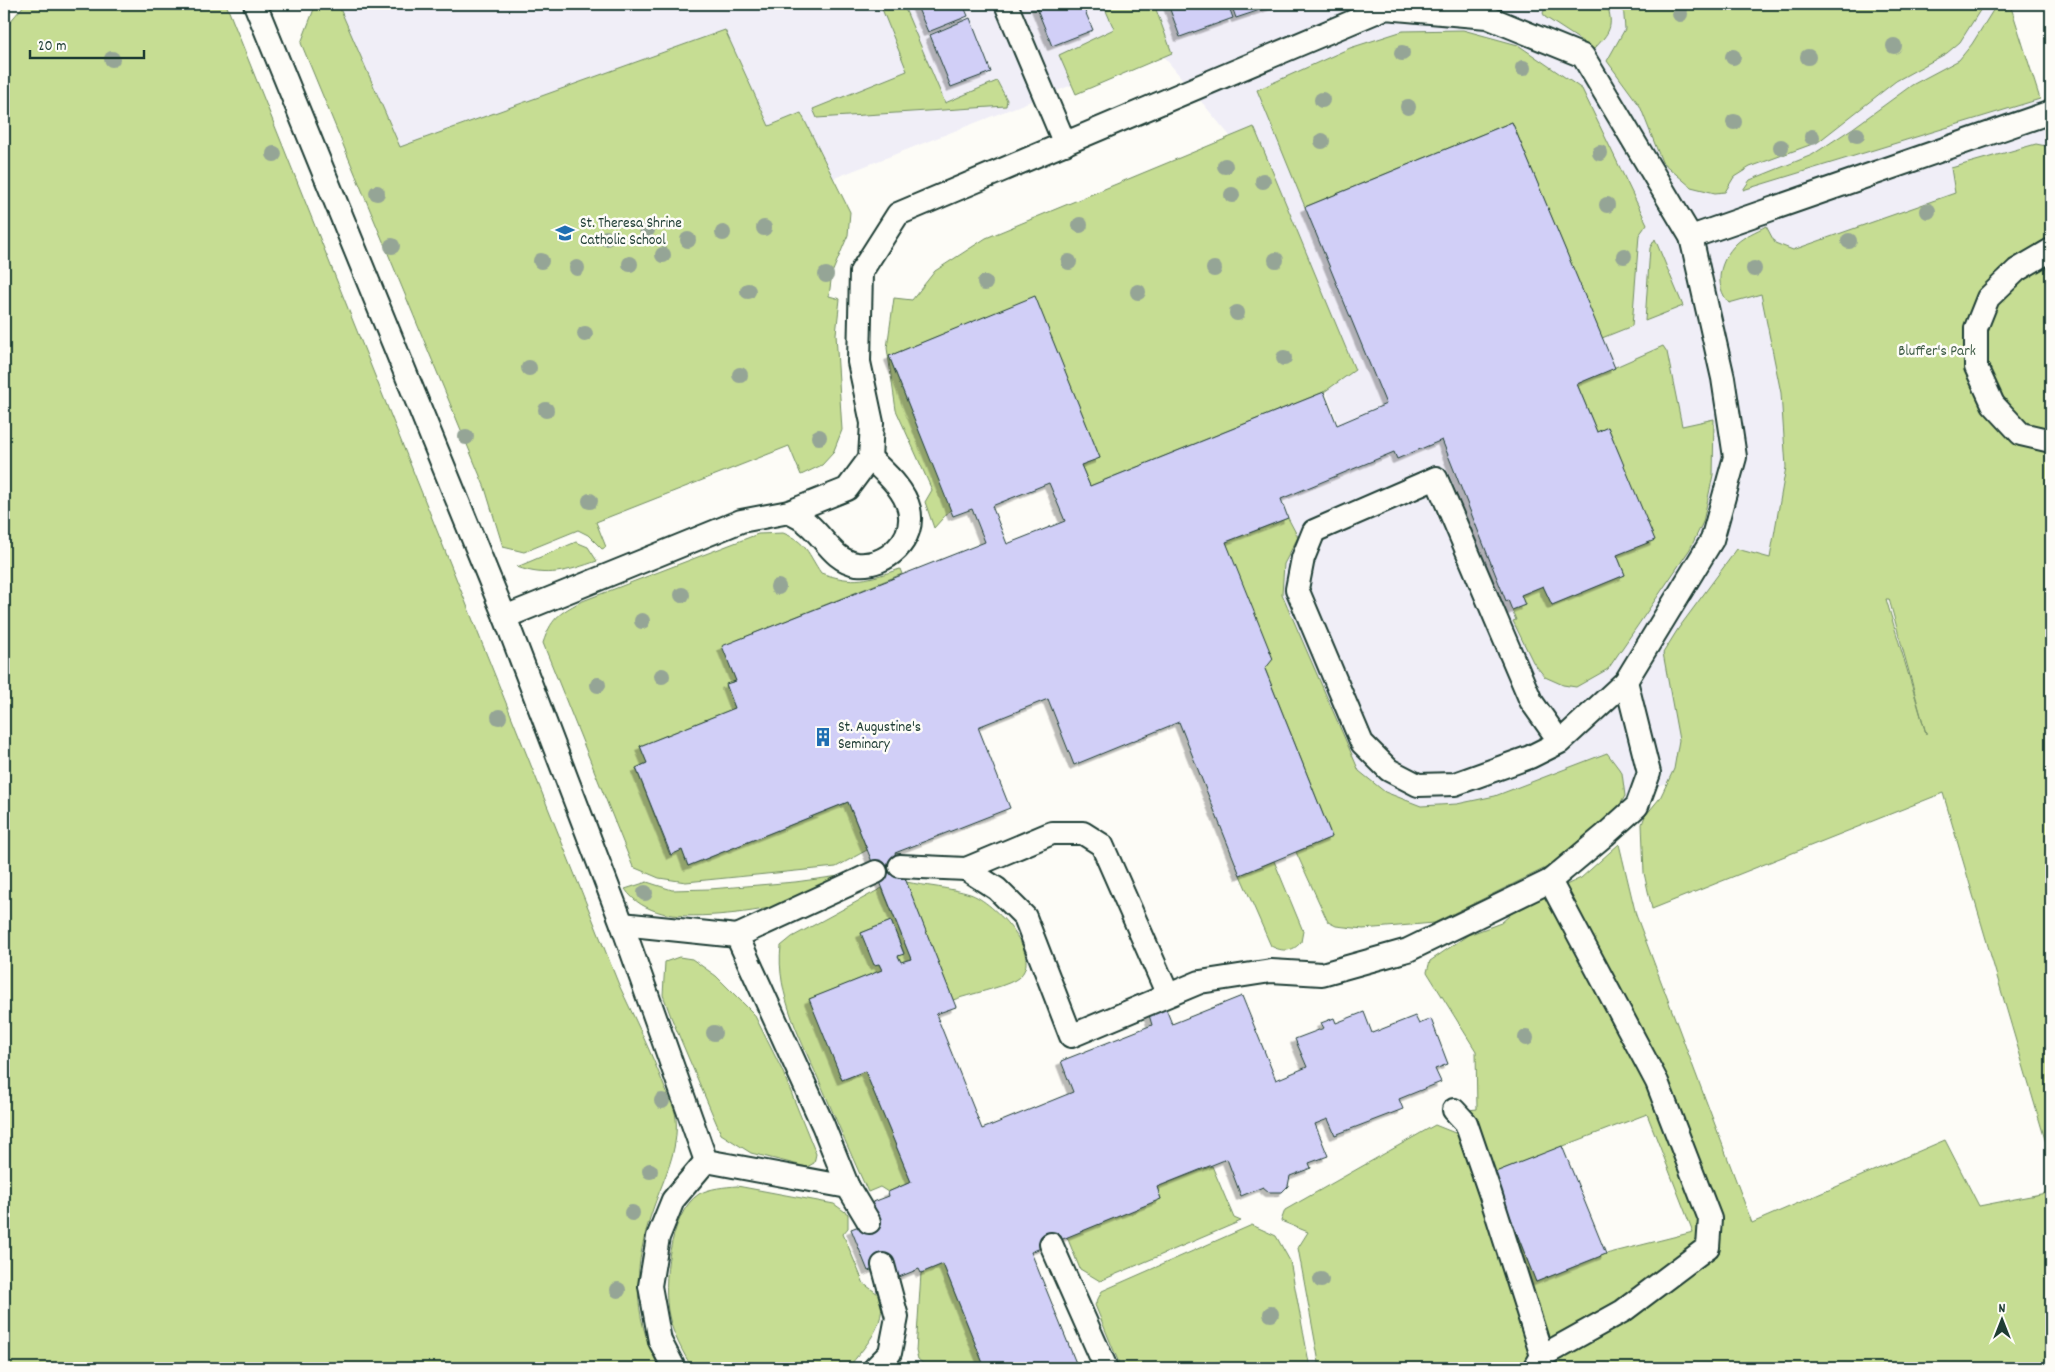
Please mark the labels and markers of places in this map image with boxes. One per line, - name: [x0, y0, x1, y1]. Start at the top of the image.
- place label: St. Theresa Shrine Catholic School: [580, 213, 682, 252]
- school or university icon: St. Theresa Shrine Catholic School: [554, 222, 576, 244]
- place label: St. Augustine's Seminary: [838, 717, 921, 756]
- building icon: St. Augustine's Seminary: [812, 726, 834, 748]

